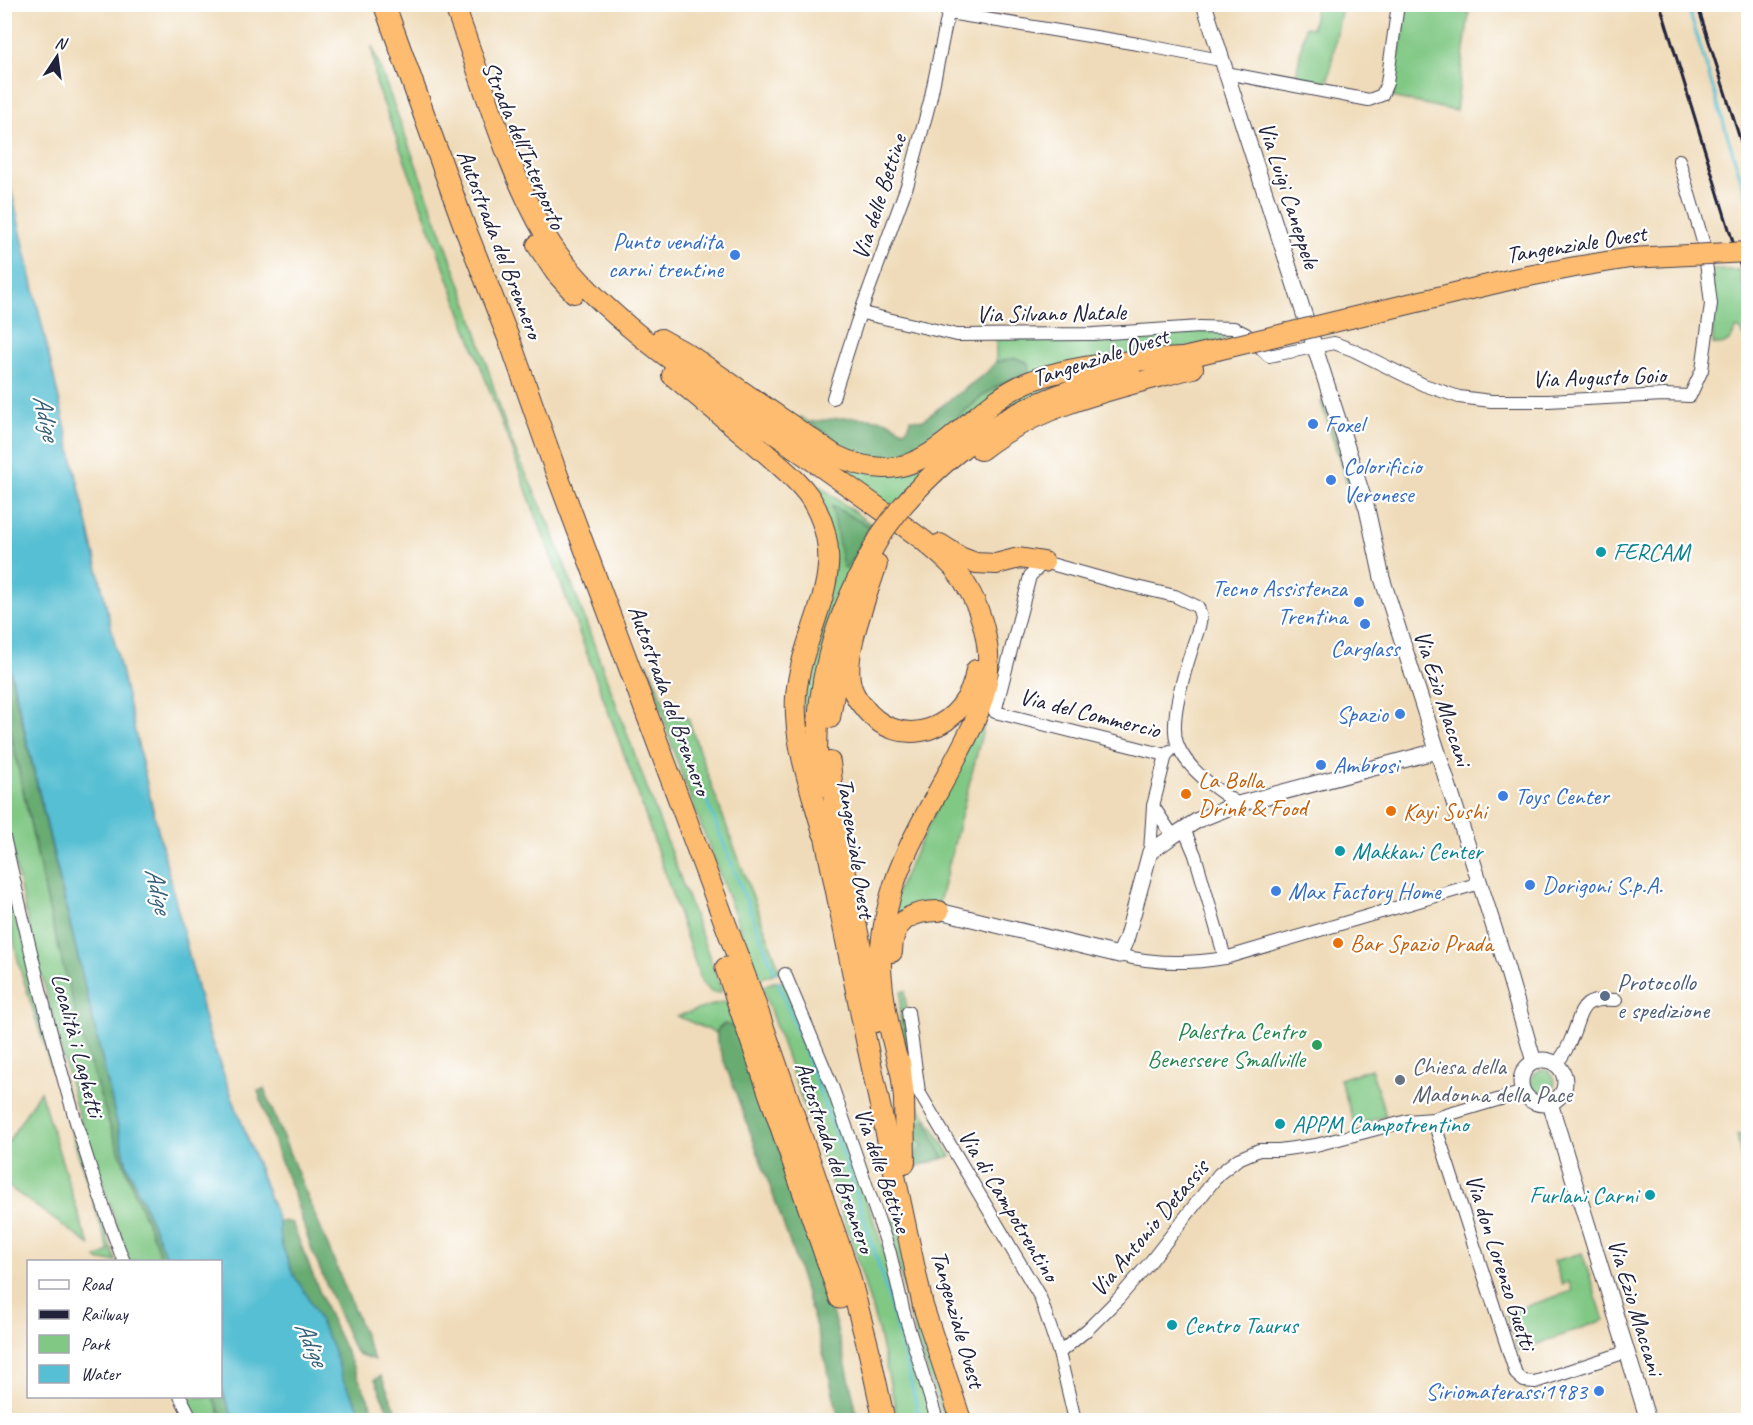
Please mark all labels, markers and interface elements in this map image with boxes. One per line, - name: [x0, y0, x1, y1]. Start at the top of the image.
- north arrow: [27, 27, 87, 87]
- text: N: [53, 33, 70, 55]
- street label: Strada dell'Interporto: [475, 57, 573, 235]
- street label: Via Luigi Caneppele: [1251, 118, 1327, 274]
- street label: Via delle Bettine: [845, 129, 914, 263]
- street label: Autostrada del Brennero: [450, 145, 551, 345]
- street label: Tangenziale Ovest: [1504, 218, 1650, 270]
- place label: Punto vendita carni trentine: [608, 226, 725, 284]
- marker: Punto vendita carni trentine: [728, 248, 742, 262]
- street label: Via Silvano Natale: [976, 297, 1128, 329]
- street label: Tangenziale Ovest: [1028, 320, 1174, 393]
- street label: Via Augusto Goio: [1532, 360, 1669, 394]
- water label: Adige: [25, 391, 69, 447]
- place label: Foxel: [1325, 409, 1368, 439]
- marker: Foxel: [1306, 417, 1320, 431]
- place label: Colorificio Veronese: [1343, 451, 1424, 509]
- marker: Colorificio Veronese: [1324, 473, 1338, 487]
- place label: FERCAM: [1613, 537, 1692, 567]
- marker: FERCAM: [1594, 545, 1608, 559]
- place label: Tecno Assistenza Trentina: [1212, 573, 1349, 631]
- marker: Tecno Assistenza Trentina: [1352, 595, 1366, 609]
- street label: Autostrada del Brennero: [622, 601, 719, 801]
- marker: Carglass: [1358, 617, 1372, 631]
- street label: Via Ezio Maccani: [1407, 627, 1480, 772]
- place label: Carglass: [1330, 633, 1401, 663]
- street label: Via del Commercio: [1017, 681, 1165, 745]
- place label: Spazio: [1336, 699, 1390, 729]
- marker: Spazio: [1393, 707, 1407, 721]
- place label: Ambrosi: [1333, 750, 1401, 780]
- marker: Ambrosi: [1314, 758, 1328, 772]
- place label: La Bolla Drink & Food: [1198, 765, 1310, 823]
- street label: Tangenziale Ovest: [830, 776, 882, 922]
- place label: Toys Center: [1515, 781, 1611, 811]
- marker: La Bolla Drink & Food: [1179, 787, 1193, 801]
- marker: Toys Center: [1496, 789, 1510, 803]
- place label: Kayi Sushi: [1403, 796, 1489, 826]
- marker: Kayi Sushi: [1384, 804, 1398, 818]
- place label: Makkani Center: [1352, 836, 1485, 866]
- marker: Makkani Center: [1333, 844, 1347, 858]
- water label: Adige: [137, 864, 181, 920]
- place label: Dorigoni S.p.A.: [1542, 870, 1663, 900]
- place label: Max Factory Home: [1288, 876, 1443, 906]
- marker: Dorigoni S.p.A.: [1523, 878, 1537, 892]
- marker: Max Factory Home: [1269, 884, 1283, 898]
- place label: Bar Spazio Prada: [1350, 928, 1495, 958]
- marker: Bar Spazio Prada: [1331, 936, 1345, 950]
- place label: Protocollo e spedizione: [1617, 967, 1711, 1025]
- street label: Località i Laghetti: [44, 970, 112, 1123]
- marker: Protocollo e spedizione: [1598, 989, 1612, 1003]
- place label: Palestra Centro Benessere Smallville: [1147, 1016, 1308, 1074]
- marker: Palestra Centro Benessere Smallville: [1310, 1038, 1324, 1052]
- place label: Chiesa della Madonna della Pace: [1412, 1051, 1574, 1109]
- street label: Autostrada del Brennero: [788, 1058, 883, 1259]
- marker: Chiesa della Madonna della Pace: [1393, 1073, 1407, 1087]
- street label: Via delle Bettine: [848, 1104, 919, 1238]
- place label: APPM Campotrentino: [1292, 1109, 1471, 1139]
- marker: APPM Campotrentino: [1273, 1117, 1287, 1131]
- street label: Via di Campotrentino: [952, 1123, 1068, 1289]
- street label: Via Antonio Detassis: [1083, 1151, 1217, 1303]
- street label: Via don Lorenzo Guetti: [1459, 1170, 1545, 1357]
- place label: Furlani Carni: [1529, 1180, 1641, 1210]
- marker: Furlani Carni: [1643, 1188, 1657, 1202]
- street label: Via Ezio Maccani: [1601, 1235, 1672, 1381]
- street label: Tangenziale Ovest: [924, 1247, 992, 1393]
- legend: [27, 1260, 222, 1398]
- text: Road: [81, 1273, 114, 1295]
- text: Railway: [81, 1303, 129, 1325]
- place label: Centro Taurus: [1184, 1310, 1300, 1340]
- water label: Adige: [287, 1316, 337, 1374]
- marker: Centro Taurus: [1165, 1318, 1179, 1332]
- text: Park: [81, 1333, 111, 1355]
- text: Water: [81, 1363, 122, 1385]
- place label: Siriomaterassi1983: [1425, 1376, 1589, 1406]
- marker: Siriomaterassi1983: [1592, 1384, 1606, 1398]

